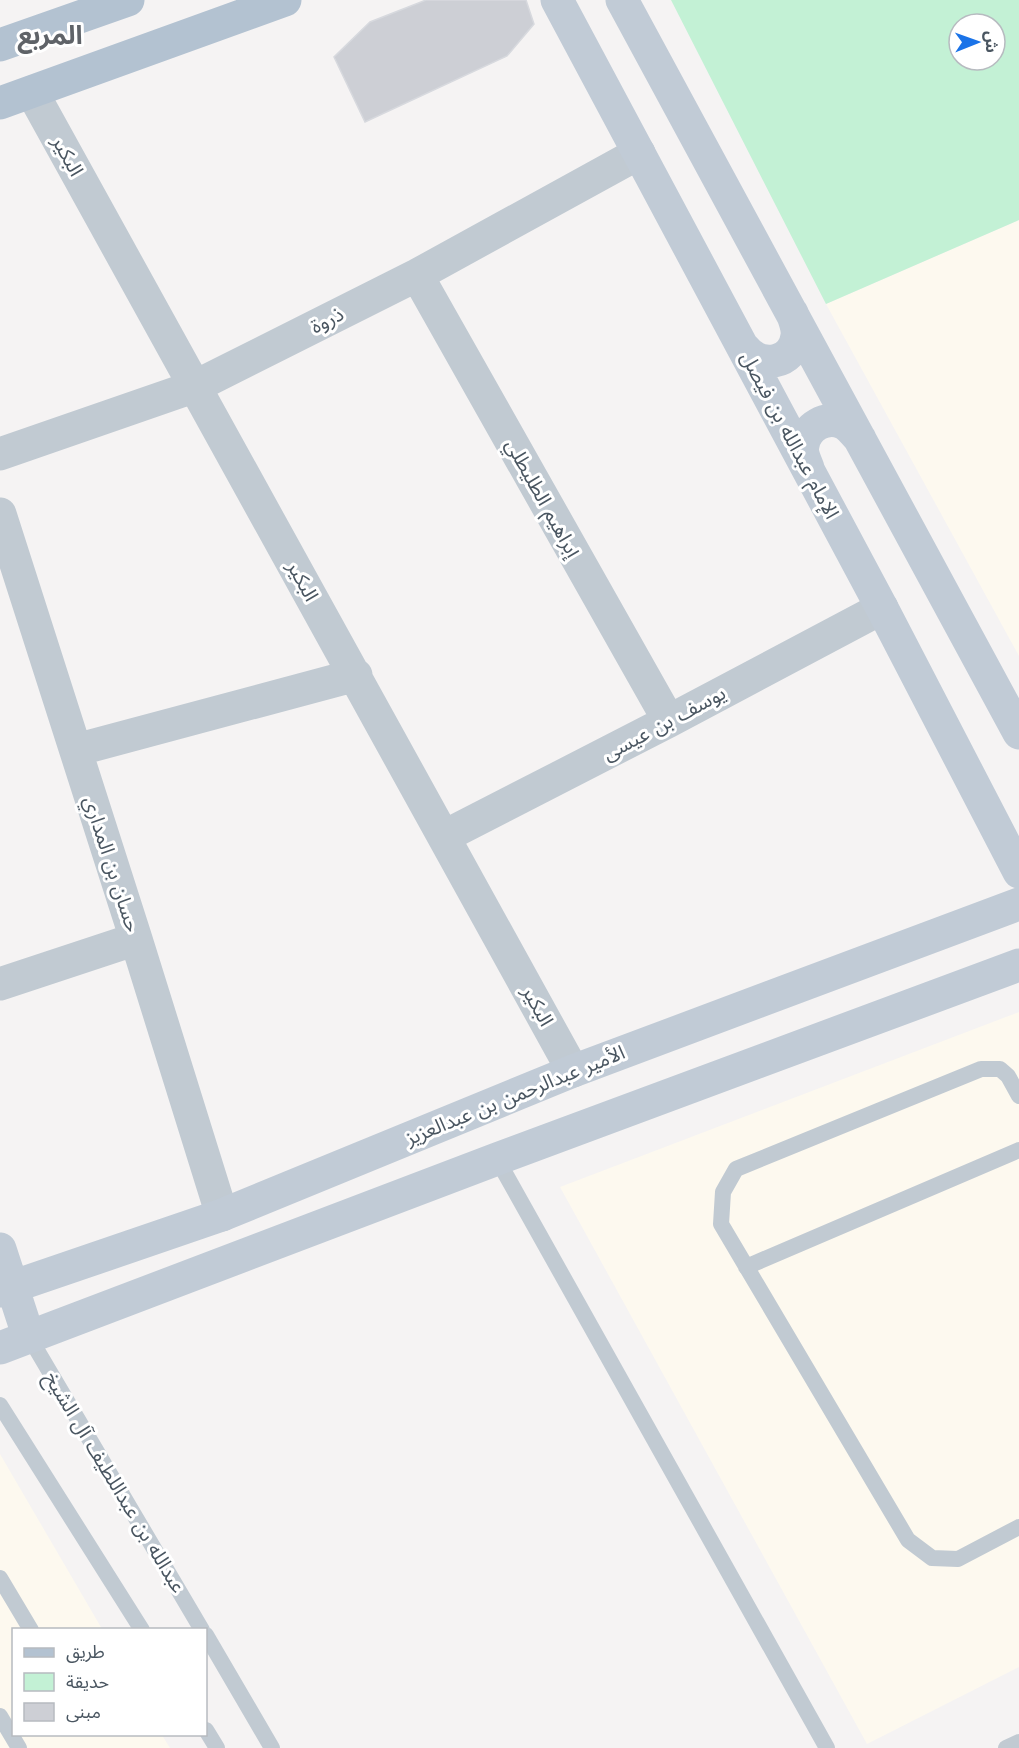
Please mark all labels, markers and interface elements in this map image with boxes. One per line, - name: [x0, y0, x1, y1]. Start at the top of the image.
- north arrow: [947, 12, 1007, 72]
- district label: المربع: [17, 20, 83, 54]
- text: ش: [982, 31, 1001, 53]
- street label: البكير: [47, 131, 89, 180]
- street label: ذروة: [306, 302, 348, 338]
- street label: الإمام عبدالله بن فيصل: [733, 347, 844, 524]
- street label: إبراهيم الطليطلي: [497, 435, 586, 564]
- street label: البكير: [282, 556, 324, 605]
- street label: يوسف بن عيسى: [598, 680, 730, 766]
- street label: حسان بن المداري: [75, 793, 145, 936]
- street label: البكير: [517, 981, 559, 1030]
- street label: الأمير عبدالرحمن بن عبدالعزيز: [401, 1040, 628, 1150]
- street label: عبدالله بن عبداللطيف آل الشيخ: [37, 1367, 191, 1598]
- legend: [12, 1628, 207, 1736]
- text: طريق: [66, 1641, 105, 1663]
- text: حديقة: [66, 1671, 109, 1692]
- text: مبنى: [66, 1701, 101, 1723]

